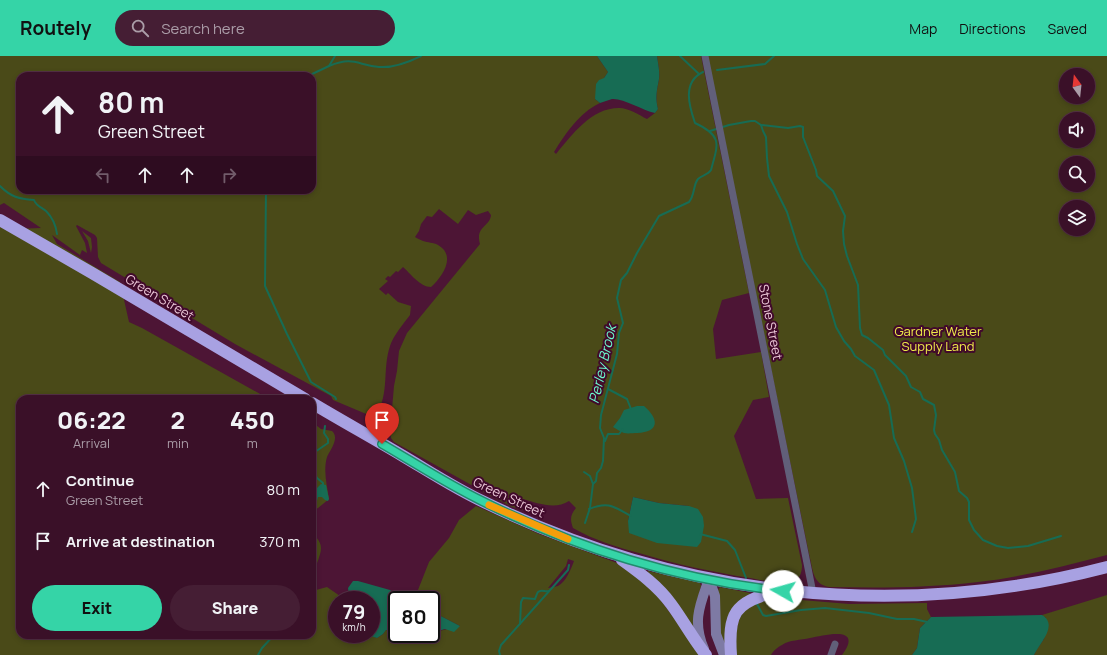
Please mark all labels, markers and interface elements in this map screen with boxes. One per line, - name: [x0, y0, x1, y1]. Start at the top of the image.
- search box: [115, 10, 395, 46]
- text: Routely: [20, 15, 91, 41]
- icon: search: [129, 17, 151, 39]
- text: Search here: [161, 18, 245, 39]
- text: Map: [909, 19, 937, 38]
- text: Directions: [959, 19, 1026, 38]
- text: Saved: [1048, 19, 1087, 38]
- north arrow: [1059, 68, 1095, 104]
- map controls: [1059, 68, 1095, 236]
- text: 80 m: [98, 83, 164, 121]
- icon: ahead: [32, 88, 84, 140]
- button: sound: [1059, 112, 1095, 148]
- text: Green Street: [98, 119, 205, 143]
- button: search: [1059, 156, 1095, 192]
- icon: left: [92, 164, 114, 186]
- icon: ahead: [134, 164, 156, 186]
- icon: ahead: [176, 164, 198, 186]
- icon: right: [218, 164, 240, 186]
- button: layers: [1059, 200, 1095, 236]
- street label: Green Street: [122, 269, 198, 325]
- street label: Stone Street: [755, 283, 787, 361]
- water label: Perley Brook: [584, 321, 621, 405]
- park label: Gardner Water Supply Land: [894, 322, 982, 355]
- text: 06:22: [57, 403, 126, 436]
- text: 2: [171, 403, 185, 436]
- text: 450: [230, 403, 275, 436]
- pin: [365, 403, 399, 444]
- icon: arrive: [371, 409, 393, 431]
- text: Arrival: [73, 434, 110, 452]
- text: min: [167, 434, 189, 452]
- text: m: [247, 434, 258, 452]
- text: Continue: [66, 470, 134, 491]
- street label: Green Street: [470, 473, 548, 521]
- icon: ahead: [32, 478, 54, 500]
- text: 80 m: [266, 479, 300, 500]
- text: Green Street: [66, 491, 143, 509]
- icon: arrive: [32, 530, 54, 552]
- text: Arrive at destination: [66, 531, 215, 552]
- text: 370 m: [259, 531, 300, 552]
- position arrow: [762, 570, 804, 612]
- button: Exit: [32, 585, 162, 631]
- button: Share: [170, 585, 300, 631]
- speed limit sign: 80: [388, 591, 440, 643]
- text: 79: [342, 598, 366, 625]
- text: km/h: [342, 620, 366, 634]

